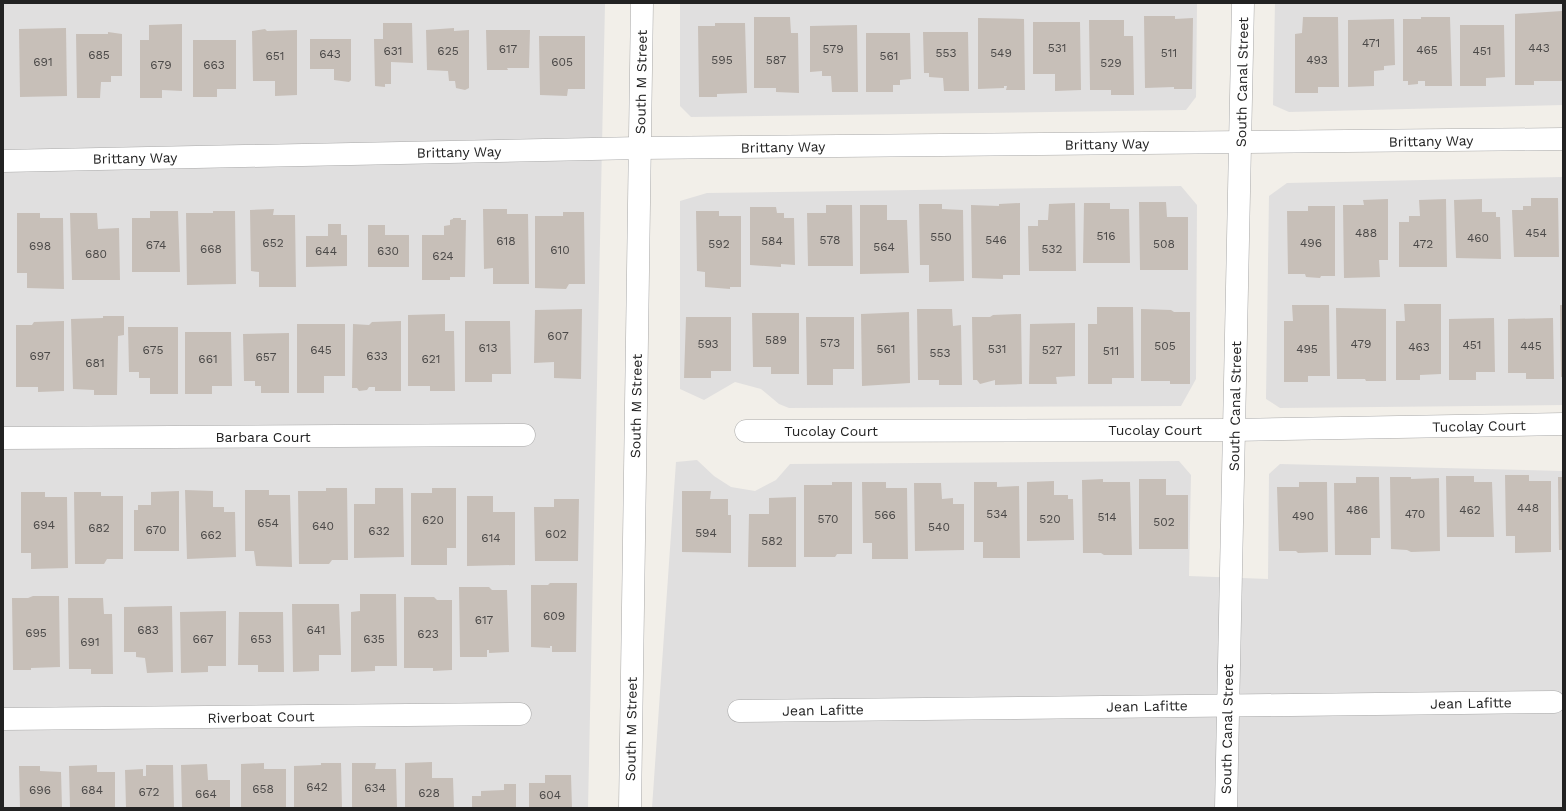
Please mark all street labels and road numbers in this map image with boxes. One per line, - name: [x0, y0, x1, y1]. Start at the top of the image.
- street label: South Canal Street: [1233, 17, 1251, 147]
- street label: South M Street: [632, 30, 650, 134]
- street label: Brittany Way: [1388, 132, 1474, 150]
- street label: Brittany Way: [1064, 135, 1150, 153]
- street label: Brittany Way: [740, 138, 826, 156]
- street label: Brittany Way: [416, 143, 502, 161]
- street label: Brittany Way: [92, 149, 178, 167]
- street label: South Canal Street: [1226, 341, 1244, 471]
- street label: South M Street: [627, 354, 645, 458]
- street label: Tucolay Court: [1432, 417, 1526, 435]
- street label: Tucolay Court: [1108, 422, 1202, 438]
- street label: Tucolay Court: [784, 423, 878, 439]
- street label: Barbara Court: [215, 429, 311, 445]
- street label: South Canal Street: [1218, 664, 1236, 794]
- street label: South M Street: [622, 677, 640, 781]
- street label: Jean Lafitte: [1430, 694, 1512, 712]
- street label: Jean Lafitte: [1106, 697, 1188, 715]
- street label: Jean Lafitte: [782, 701, 864, 719]
- street label: Riverboat Court: [207, 708, 315, 726]

